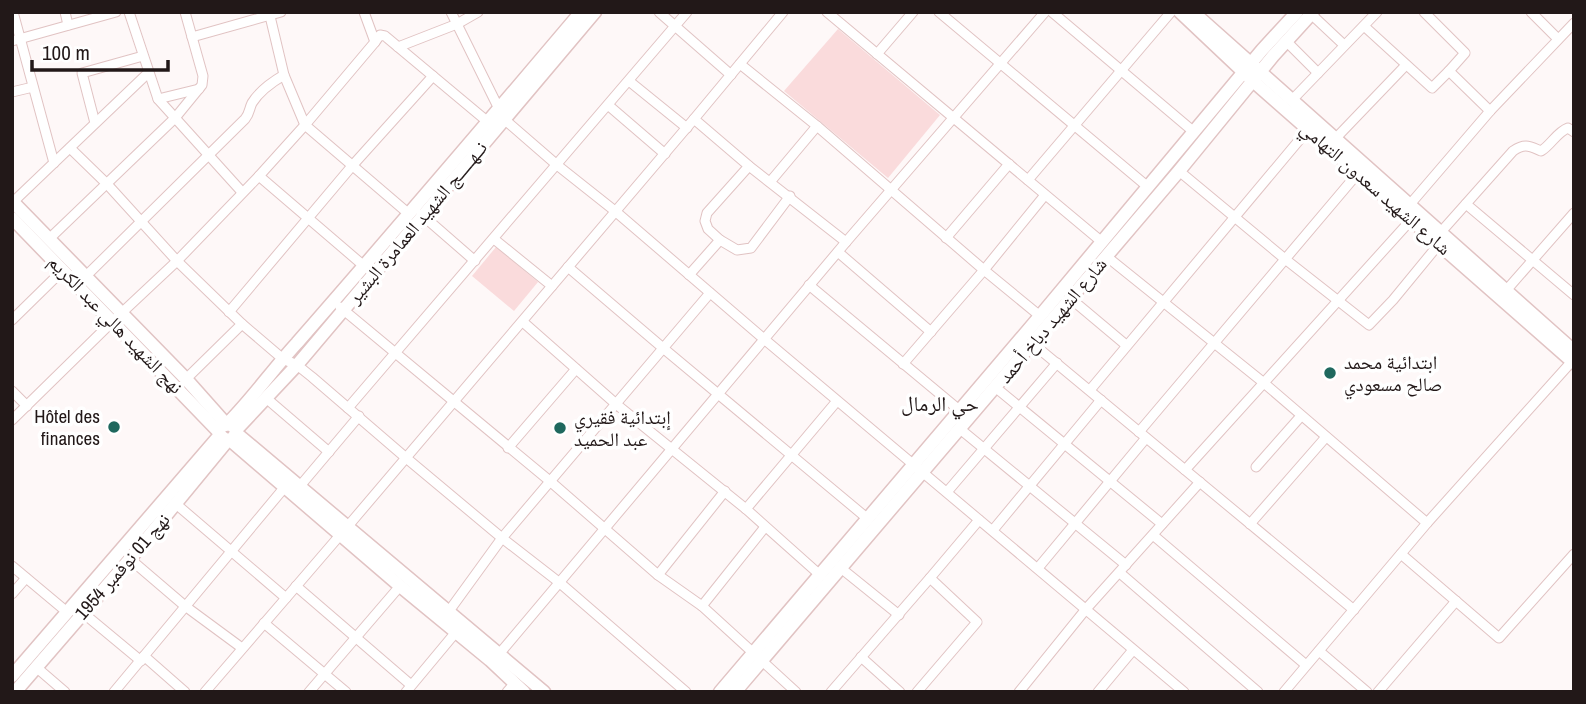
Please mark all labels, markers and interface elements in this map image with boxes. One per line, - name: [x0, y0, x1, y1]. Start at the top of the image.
- scale bar: [32, 28, 168, 72]
- text: 100 m: [42, 38, 90, 67]
- street label: شارع الشهيد سعدون التهامي: [1293, 115, 1457, 263]
- street label: نــهـــــج الشهيد العمامرة البشير: [341, 135, 493, 310]
- street label: نهج الشهيد هالي عبد الكريم: [41, 249, 189, 401]
- street label: شارع الشهيد دباخ أحمد: [992, 252, 1112, 388]
- place label: ابتدائية محمد صالح مسعودي: [1344, 349, 1442, 400]
- marker: ابتدائية محمد صالح مسعودي: [1322, 365, 1338, 381]
- district label: حي الرمال: [901, 389, 979, 420]
- place label: Hôtel des finances: [34, 403, 100, 451]
- place label: إبتدائية فقيري عبد الحميد: [574, 404, 671, 452]
- marker: Hôtel des finances: [106, 419, 122, 435]
- marker: إبتدائية فقيري عبد الحميد: [552, 420, 568, 436]
- street label: نهج 01 نوفمبر 1954: [68, 507, 176, 625]

